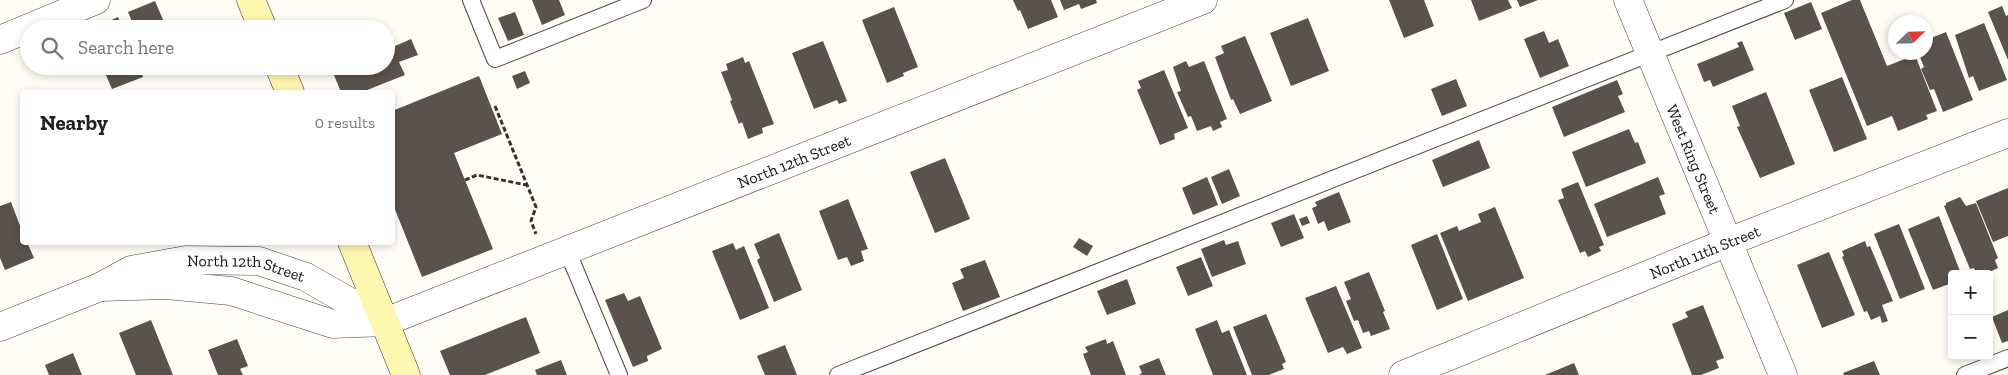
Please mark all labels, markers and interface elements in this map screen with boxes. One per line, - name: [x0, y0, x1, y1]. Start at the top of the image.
- north arrow: [1888, 15, 1933, 60]
- search box: [20, 20, 395, 75]
- icon: search: [38, 34, 66, 62]
- text: Search here: [78, 36, 174, 59]
- street label: West Ring Street: [1662, 102, 1724, 217]
- text: Nearby: [40, 110, 108, 135]
- text: 0 results: [315, 113, 375, 132]
- street label: North 12th Street: [735, 131, 853, 192]
- street label: North 11th Street: [1647, 221, 1763, 283]
- street label: North 12th Street: [187, 251, 307, 286]
- map controls: [1948, 270, 1993, 360]
- button: +: [1948, 270, 1993, 315]
- button: −: [1948, 315, 1993, 360]

